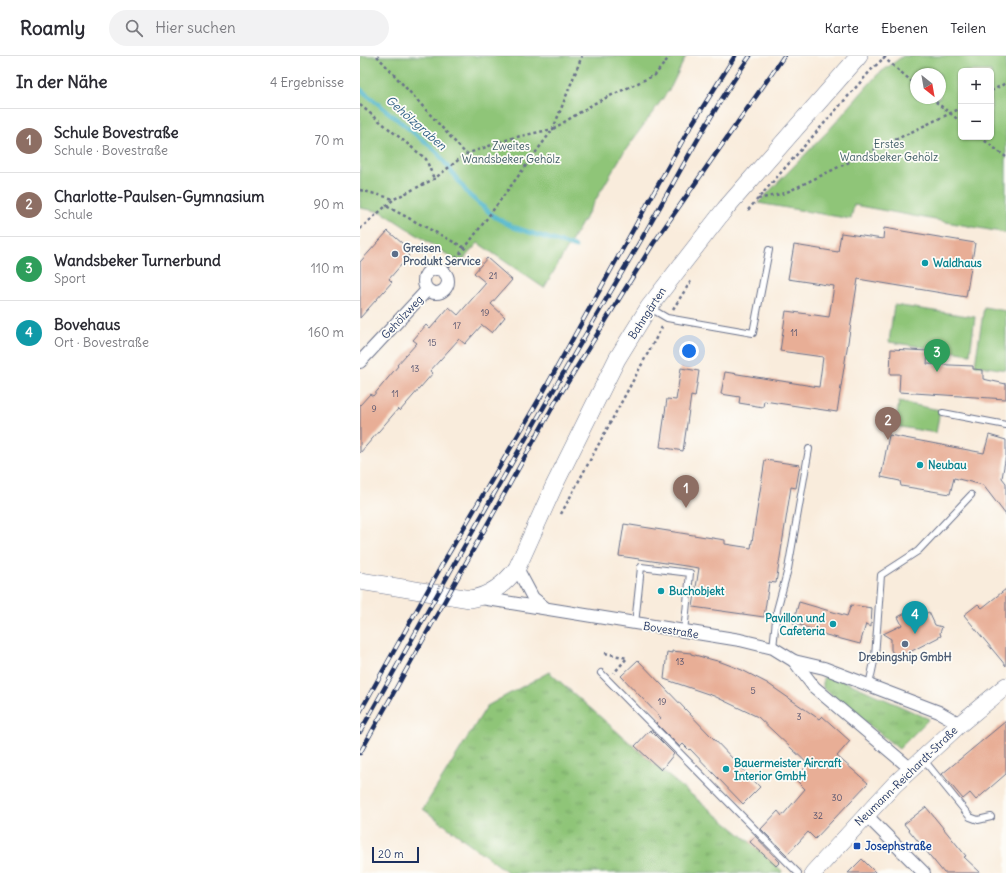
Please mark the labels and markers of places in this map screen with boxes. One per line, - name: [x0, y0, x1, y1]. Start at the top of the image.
- place label: Greisen Produkt Service: [403, 241, 481, 268]
- marker: Greisen Produkt Service: [390, 249, 400, 259]
- place label: Waldhaus: [933, 256, 982, 270]
- marker: Waldhaus: [920, 258, 930, 268]
- pin: 3: [924, 339, 950, 372]
- pin: 2: [875, 407, 901, 440]
- place label: Neubau: [928, 458, 967, 472]
- marker: Neubau: [915, 460, 925, 470]
- pin: 1: [673, 475, 699, 508]
- place label: Buchobjekt: [669, 584, 725, 598]
- marker: Buchobjekt: [656, 586, 666, 596]
- pin: 4: [902, 601, 928, 634]
- place label: Pavillon und Cafeteria: [765, 611, 826, 638]
- marker: Pavillon und Cafeteria: [828, 619, 838, 629]
- marker: Drebingship GmbH: [900, 639, 910, 649]
- place label: Drebingship GmbH: [858, 650, 952, 665]
- place label: Bauermeister Aircraft Interior GmbH: [734, 756, 842, 783]
- marker: Bauermeister Aircraft Interior GmbH: [721, 764, 731, 774]
- place label: Josephstraße: [865, 839, 932, 854]
- marker: Josephstraße: [852, 841, 862, 851]

